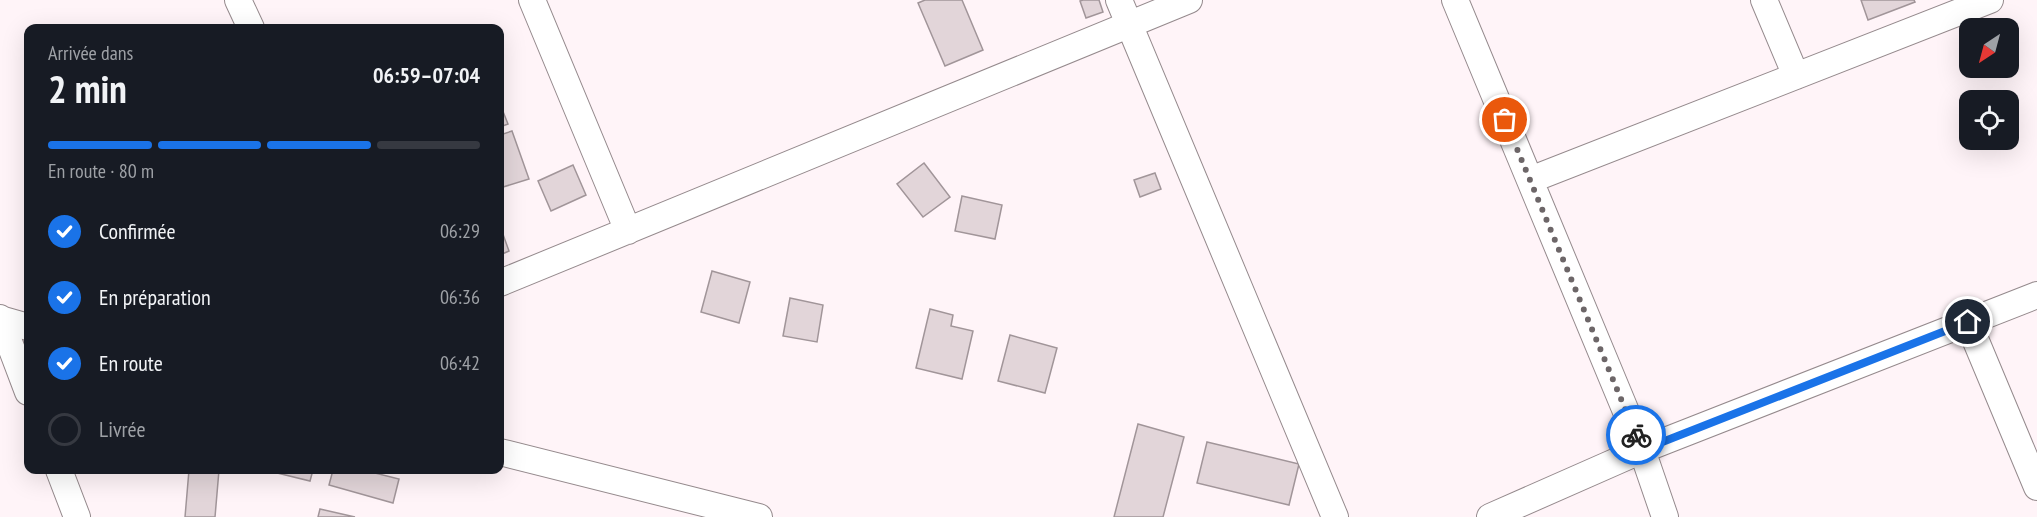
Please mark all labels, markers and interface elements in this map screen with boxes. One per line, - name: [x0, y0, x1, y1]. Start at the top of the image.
- north arrow: [1959, 18, 2019, 78]
- map controls: [1959, 18, 2019, 150]
- text: Arrivée dans: [48, 40, 133, 66]
- text: 06:59–07:04: [373, 61, 480, 89]
- text: 2 min: [48, 63, 127, 114]
- button: locate: [1959, 90, 2019, 150]
- pin: [1479, 94, 1530, 145]
- icon: bag: [1488, 103, 1521, 136]
- text: En route · 80 m: [48, 158, 154, 184]
- icon: check: [48, 215, 81, 248]
- text: Confirmée: [99, 217, 176, 245]
- text: 06:29: [440, 218, 480, 244]
- icon: check: [48, 281, 81, 314]
- text: En préparation: [99, 283, 211, 311]
- text: 06:36: [440, 284, 480, 310]
- pin: [1942, 296, 1993, 347]
- icon: home: [1951, 305, 1984, 338]
- icon: check: [48, 347, 81, 380]
- text: En route: [99, 349, 163, 377]
- text: 06:42: [440, 350, 480, 376]
- courier: [1606, 405, 1666, 465]
- text: Livrée: [99, 415, 145, 443]
- icon: bike: [1620, 419, 1653, 452]

